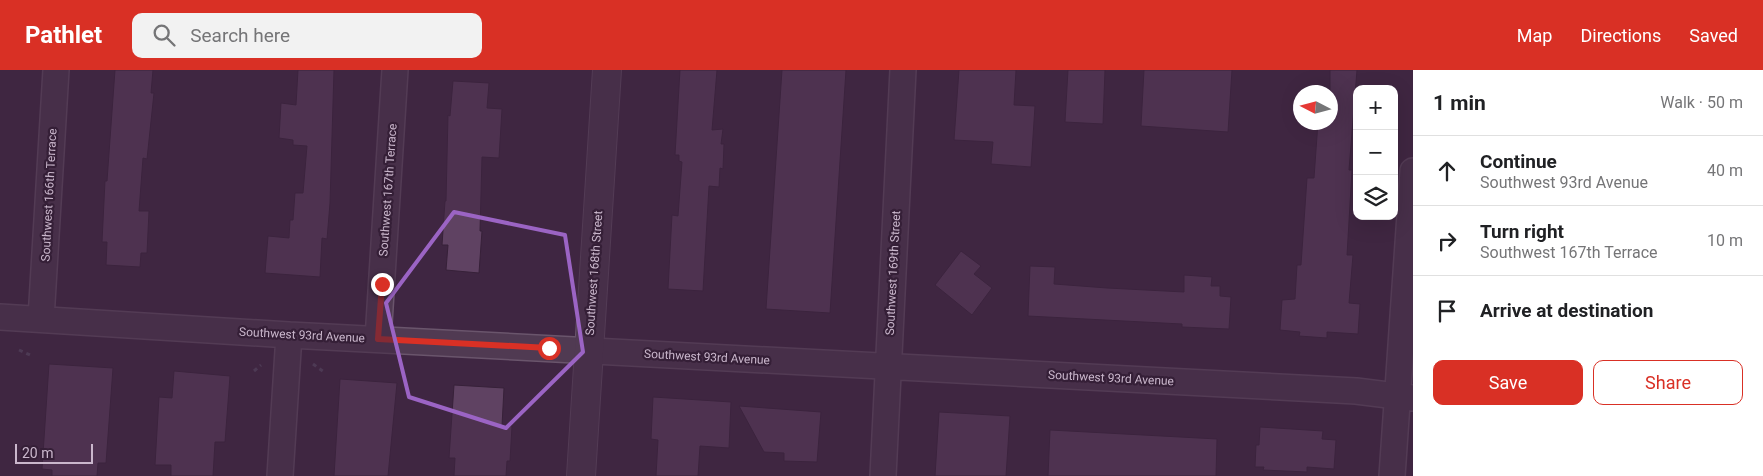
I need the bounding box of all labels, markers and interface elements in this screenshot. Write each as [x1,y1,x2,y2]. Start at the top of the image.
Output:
search box [132,13,482,58]
text: Pathlet [25,21,102,49]
icon: search [150,21,178,49]
text: Search here [190,24,290,47]
text: Map [1517,25,1552,46]
text: Directions [1580,25,1661,46]
text: Saved [1689,25,1738,46]
north arrow [1293,85,1338,130]
map controls [1353,85,1398,220]
button: + [1353,85,1398,130]
text: 1 min [1433,91,1486,115]
text: Walk · 50 m [1660,93,1743,112]
street label: Southwest 167th Terrace [376,123,400,257]
street label: Southwest 166th Terrace [39,128,59,262]
button: − [1353,130,1398,175]
text: Continue [1480,150,1557,173]
icon: ahead [1433,157,1461,185]
text: 40 m [1707,161,1743,180]
text: Southwest 93rd Avenue [1480,173,1648,192]
button: layers [1353,175,1398,220]
street label: Southwest 168th Street [583,210,605,336]
street label: Southwest 169th Street [883,210,903,336]
text: Turn right [1480,220,1564,243]
icon: right [1433,227,1461,255]
text: 10 m [1707,231,1743,250]
text: Southwest 167th Terrace [1480,243,1658,262]
route end [371,273,394,296]
icon: arrive [1433,297,1461,325]
text: Arrive at destination [1480,299,1653,322]
street label: Southwest 93rd Avenue [239,325,365,345]
route start [538,337,561,360]
street label: Southwest 93rd Avenue [644,347,770,367]
button: Save [1433,360,1583,405]
button: Share [1593,360,1743,405]
street label: Southwest 93rd Avenue [1048,368,1174,388]
scale bar [15,441,92,464]
text: 20 m [22,445,54,461]

